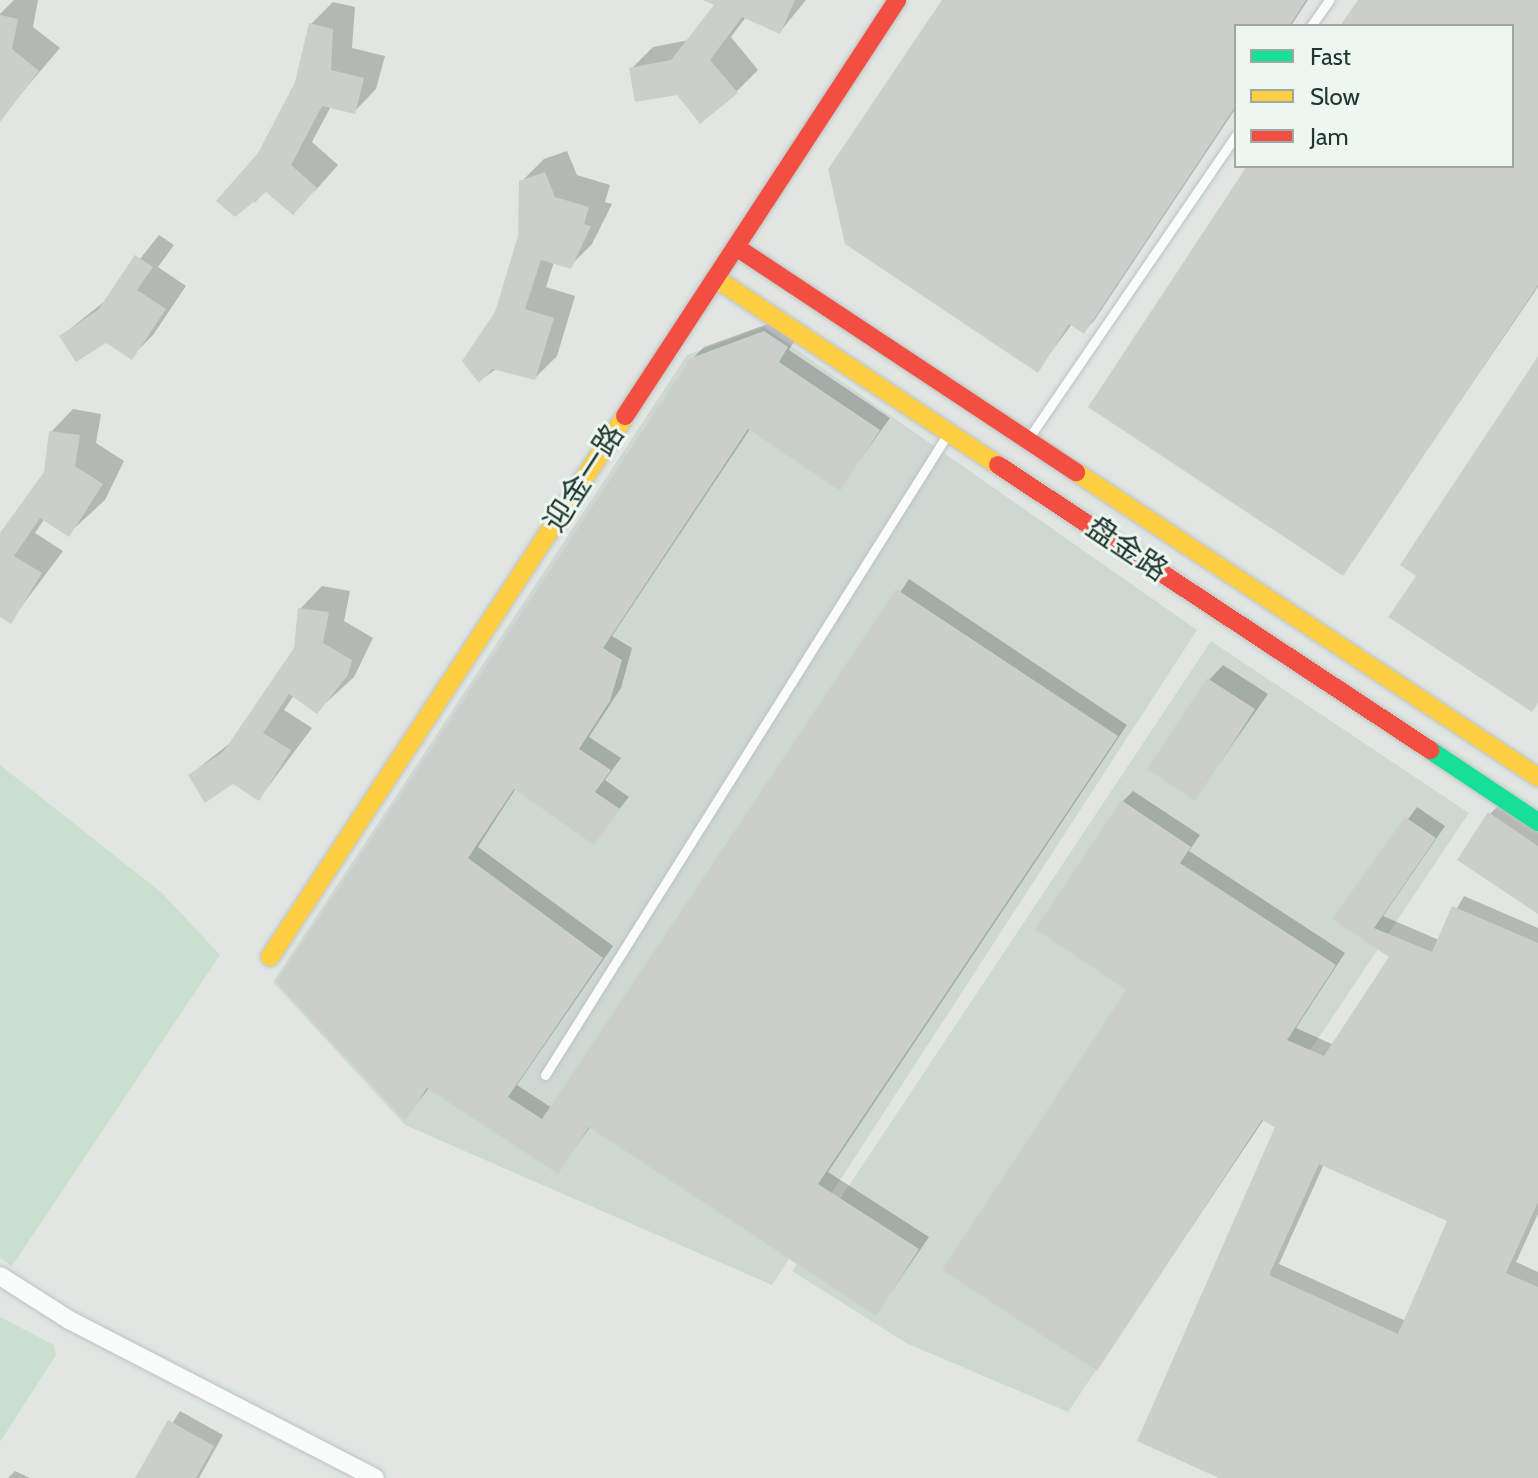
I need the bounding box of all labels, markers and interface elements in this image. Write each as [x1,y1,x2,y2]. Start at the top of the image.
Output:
legend [1234,24,1514,168]
text: Fast [1310,42,1351,71]
text: Slow [1310,82,1360,111]
text: Jam [1310,122,1348,151]
street label: 迎金一路 [536,418,632,538]
street label: 盘金路 [1080,509,1174,589]

